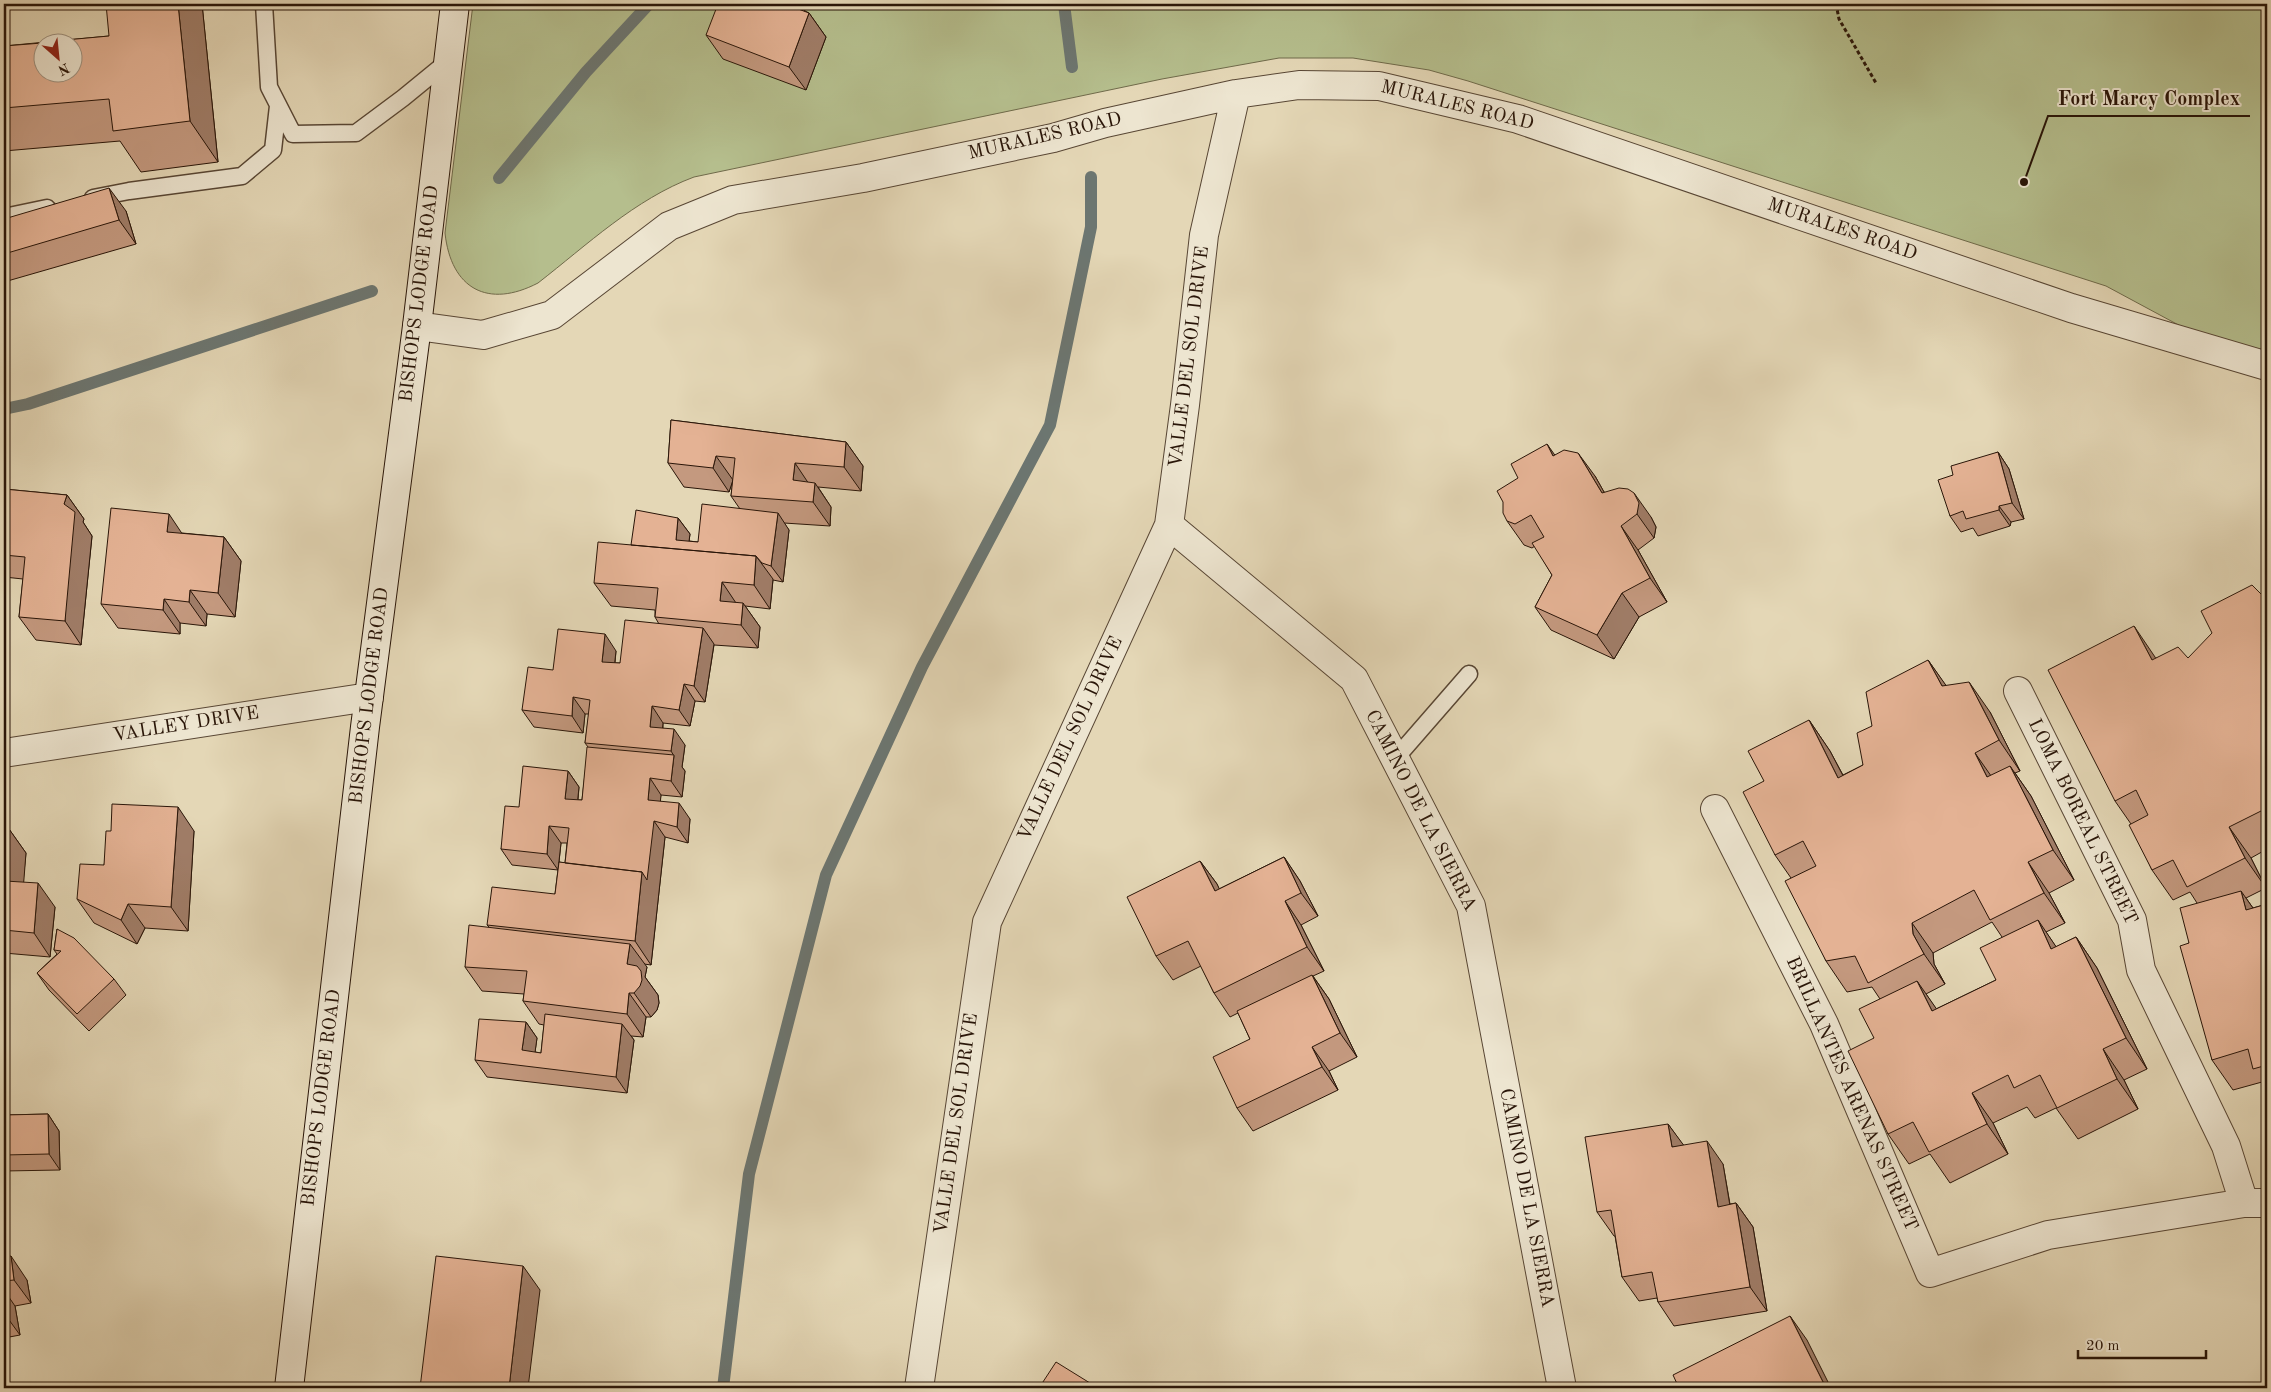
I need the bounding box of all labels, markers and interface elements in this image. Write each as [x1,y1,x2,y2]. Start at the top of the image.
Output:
north arrow [32,32,82,82]
text: N [55,60,71,77]
street label: MURALES ROAD [1379,78,1535,134]
callout: Fort Marcy Complex [2048,81,2250,116]
text: Fort Marcy Complex [2058,90,2240,110]
street label: MURALES ROAD [966,110,1124,164]
street label: BISHOPS LODGE ROAD [397,184,443,404]
street label: MURALES ROAD [1765,195,1919,265]
street label: VALLE DEL SOL DRIVE [1167,245,1213,469]
street label: BISHOPS LODGE ROAD [347,586,393,806]
street label: VALLE DEL SOL DRIVE [1015,634,1127,844]
street label: VALLEY DRIVE [111,704,261,746]
street label: CAMINO DE LA SIERRA [1361,707,1479,915]
street label: LOMA BOREAL STREET [2024,716,2140,928]
street label: BRILLANTES ARENAS STREET [1782,954,1920,1234]
street label: BISHOPS LODGE ROAD [299,988,345,1208]
street label: VALLE DEL SOL DRIVE [932,1012,982,1236]
street label: CAMINO DE LA SIERRA [1495,1087,1557,1310]
scale bar [2078,1327,2206,1359]
text: 20 m [2086,1339,2120,1354]

